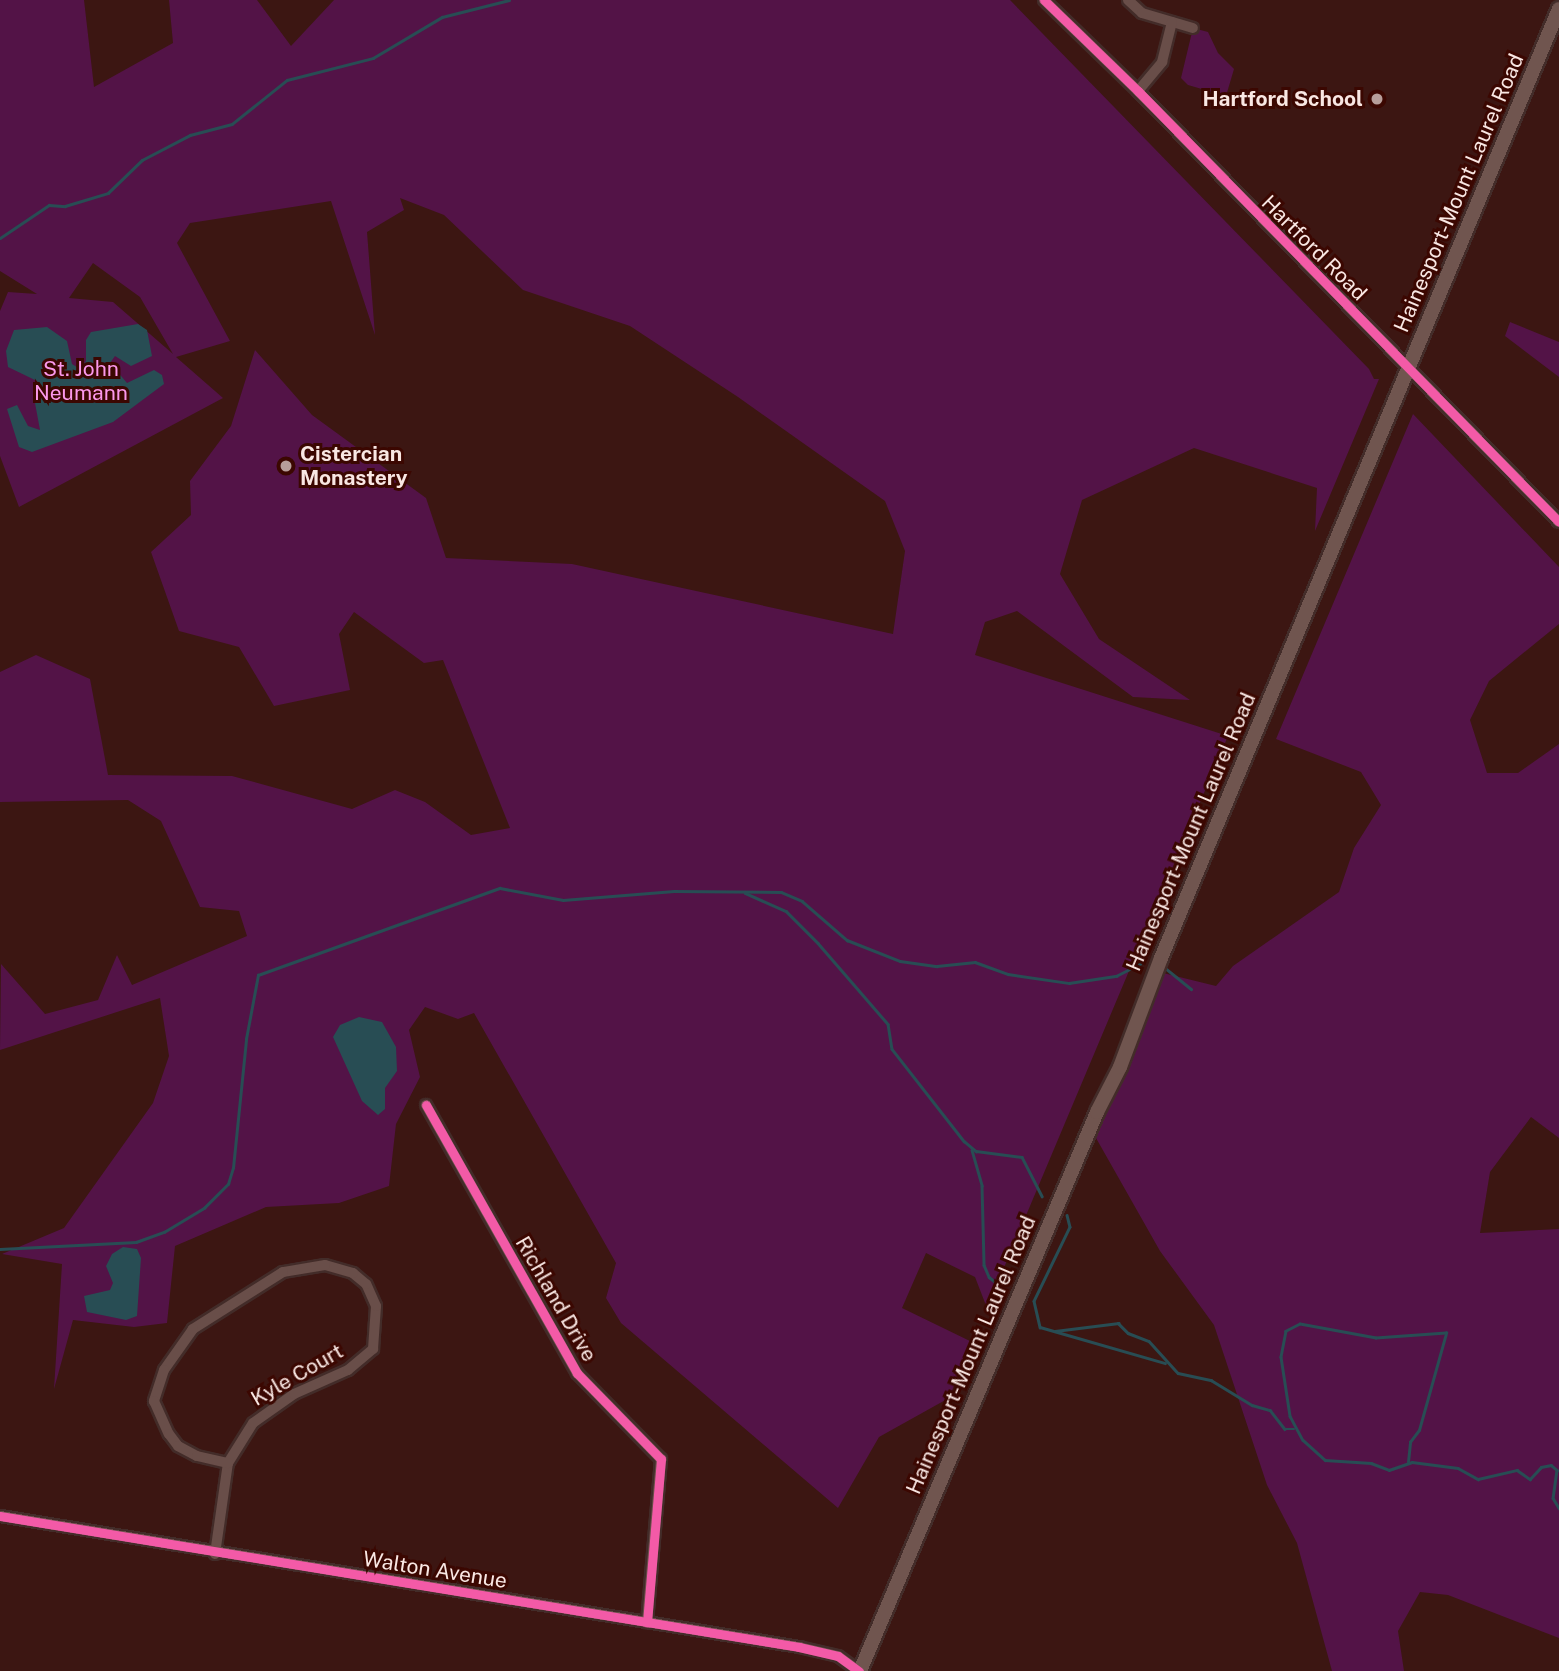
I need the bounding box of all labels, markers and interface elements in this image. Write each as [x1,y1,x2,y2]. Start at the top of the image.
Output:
street label: Hainesport-Mount Laurel Road [1389,50,1529,336]
place label: Hartford School [1202,86,1363,112]
marker: Hartford School [1369,91,1385,107]
street label: Hartford Road [1256,190,1372,306]
park label: St. John Neumann [34,356,128,406]
place label: Cistercian Monastery [300,441,407,491]
marker: Cistercian Monastery [278,458,294,474]
street label: Hainesport-Mount Laurel Road [1121,689,1261,975]
street label: Hainesport-Mount Laurel Road [901,1212,1041,1498]
street label: Richland Drive [510,1232,602,1366]
street label: Kyle Court [246,1339,348,1411]
street label: Walton Avenue [361,1546,509,1594]

